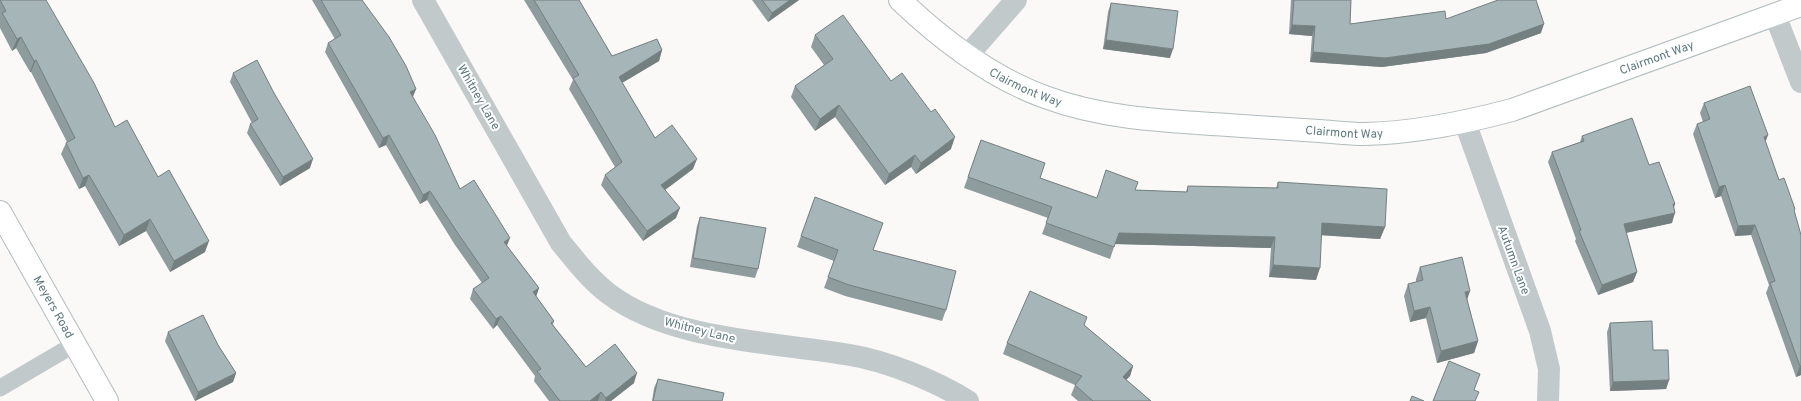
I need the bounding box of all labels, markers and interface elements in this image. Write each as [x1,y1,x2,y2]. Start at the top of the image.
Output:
street label: Clairmont Way [1618,38,1696,79]
street label: Whitney Lane [453,62,503,133]
street label: Clairmont Way [986,65,1064,111]
street label: Clairmont Way [1305,123,1384,143]
street label: Autumn Lane [1493,224,1533,297]
street label: Meyers Road [29,273,77,342]
street label: Whitney Lane [662,314,737,348]

